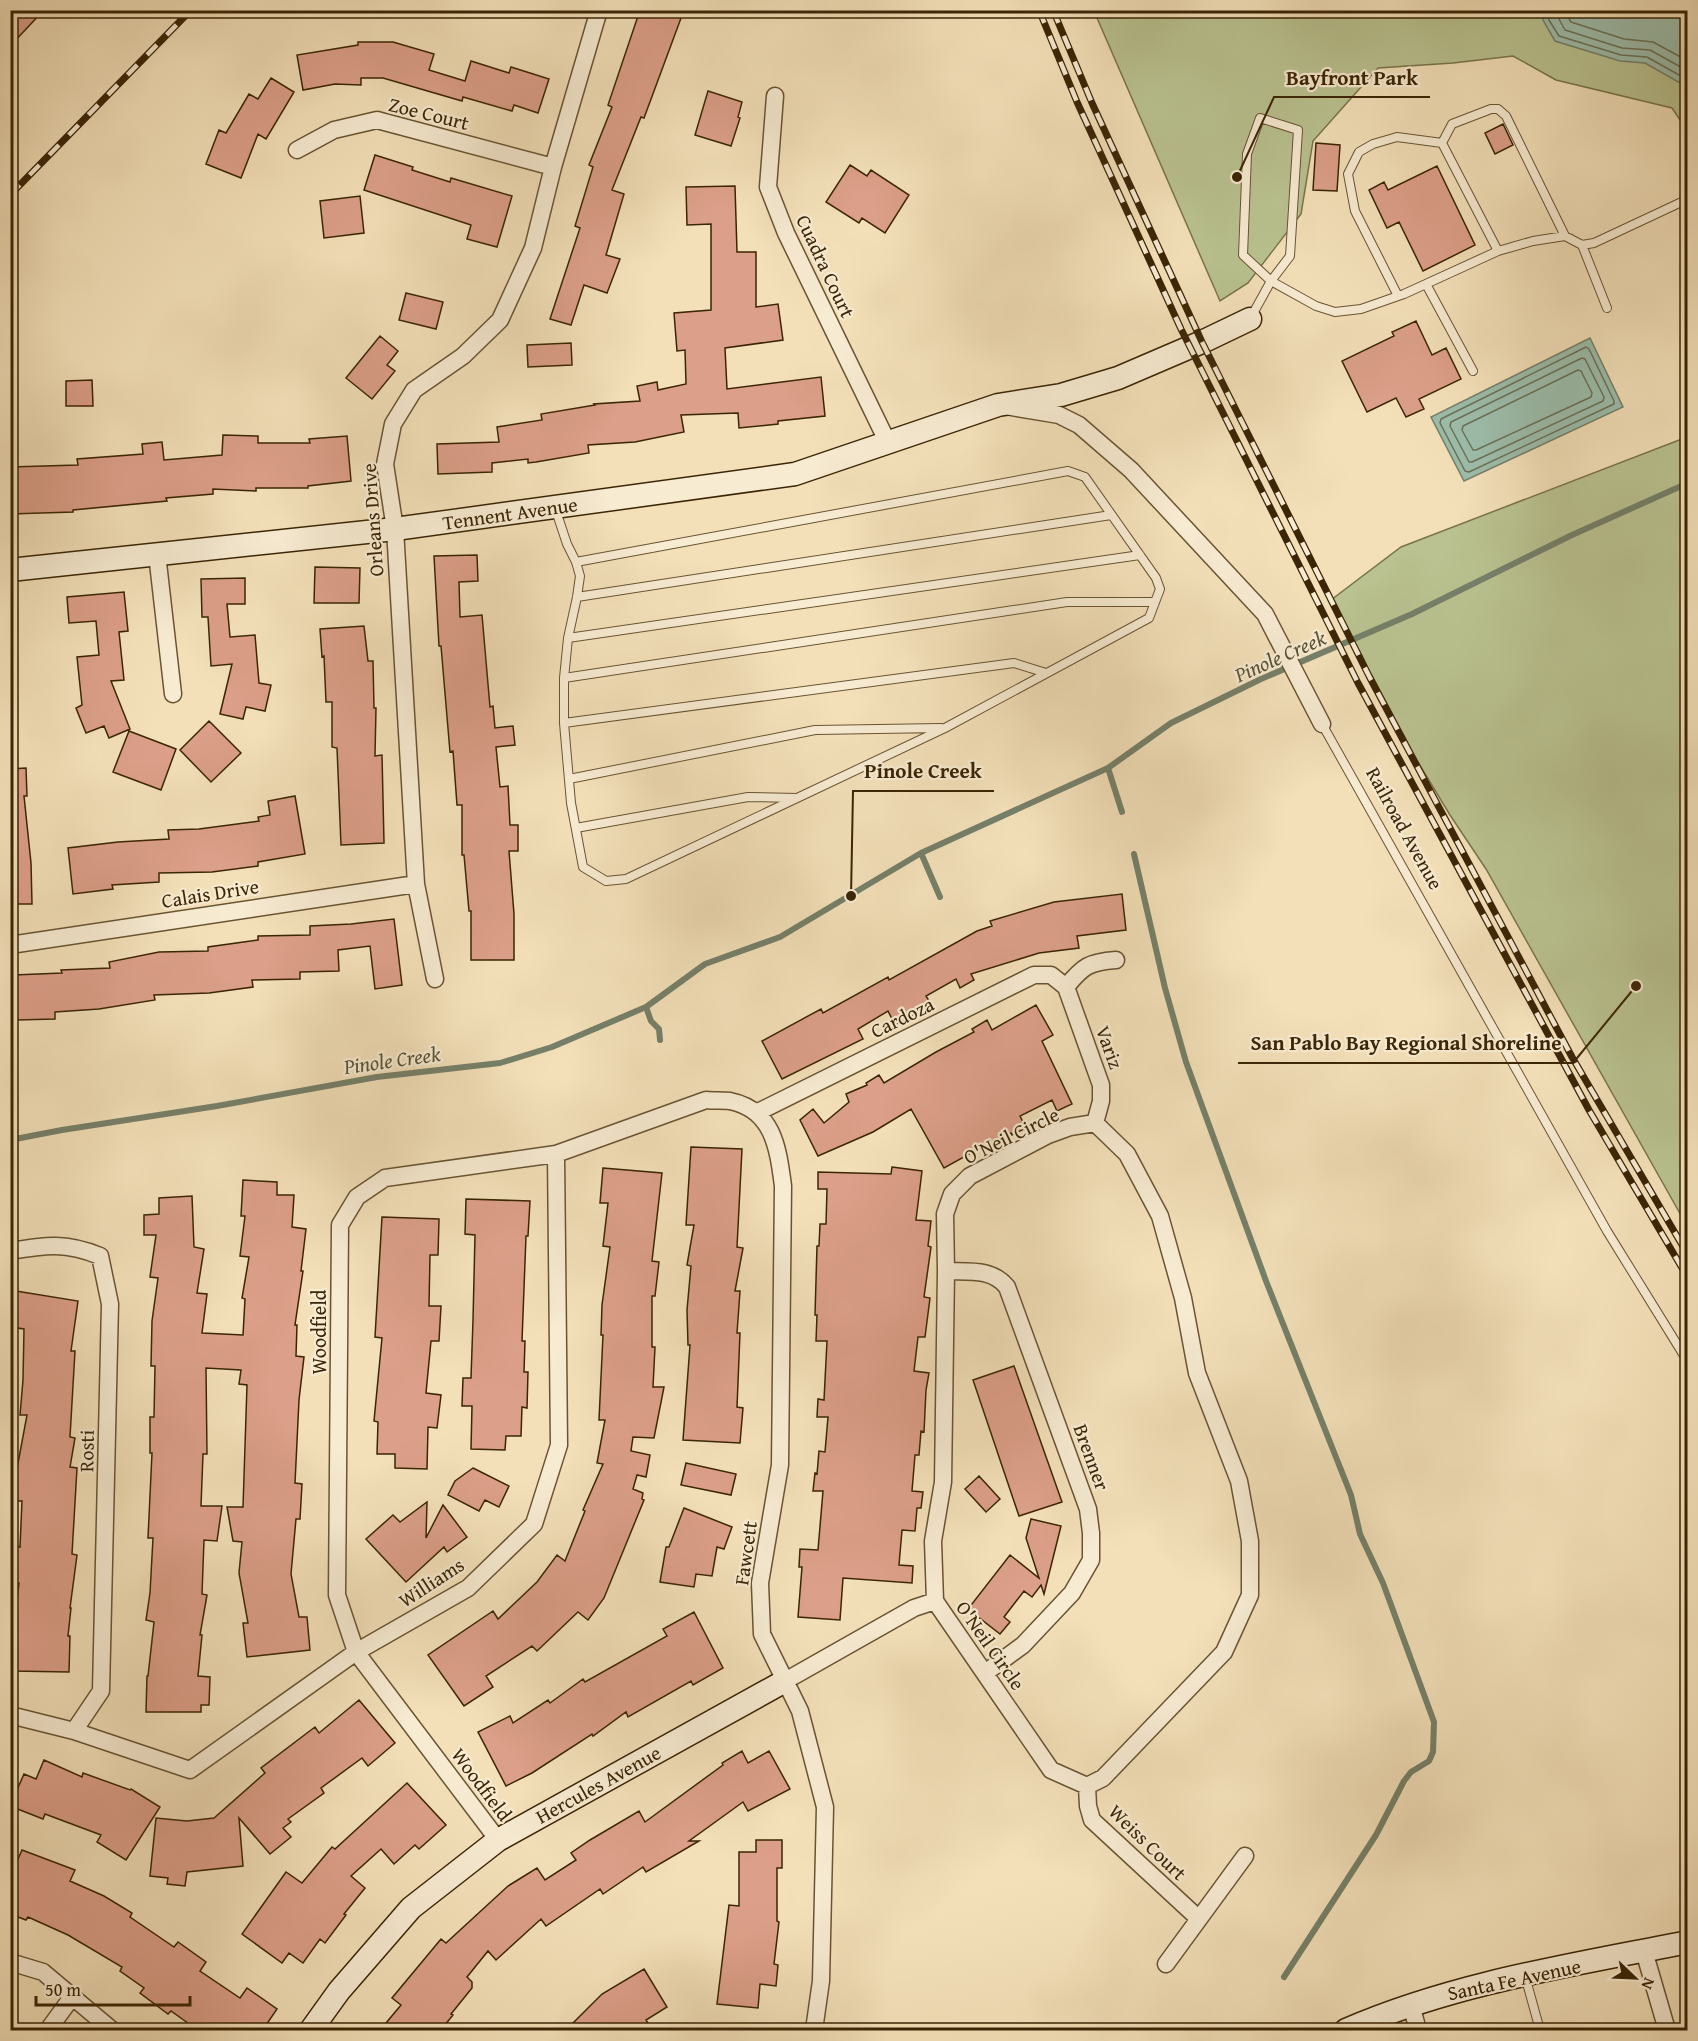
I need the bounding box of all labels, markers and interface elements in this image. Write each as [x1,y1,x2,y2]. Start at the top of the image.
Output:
callout: Bayfront Park [1274,58,1430,97]
text: Bayfront Park [1286,62,1419,93]
street label: Zoe Court [386,89,472,137]
street label: Cuadra Court [789,210,863,322]
street label: Orleans Drive [354,462,390,578]
street label: Tennent Avenue [441,489,579,537]
water label: Pinole Creek [1228,622,1331,690]
callout: Pinole Creek [853,752,994,791]
text: Pinole Creek [864,755,983,786]
street label: Railroad Avenue [1359,761,1451,895]
street label: Calais Drive [159,871,261,915]
street label: Cardoza [865,989,939,1045]
street label: Variz [1089,1021,1131,1073]
callout: San Pablo Bay Regional Shoreline [1238,1024,1573,1063]
text: San Pablo Bay Regional Shoreline [1250,1027,1562,1058]
water label: Pinole Creek [341,1038,443,1082]
street label: O'Neil Circle [958,1099,1064,1171]
street label: Woodfield [304,1289,333,1375]
street label: Brenner [1067,1420,1117,1494]
street label: Rosti [71,1429,101,1472]
street label: Fawcett [726,1519,764,1587]
street label: Williams [392,1550,470,1614]
street label: O'Neil Circle [949,1594,1033,1696]
street label: Hercules Avenue [530,1738,666,1830]
street label: Woodfield [445,1741,519,1827]
street label: Weiss Court [1102,1797,1194,1887]
north arrow [1605,1948,1665,2008]
street label: Santa Fe Avenue [1445,1951,1583,2007]
scale bar [36,1969,190,2007]
text: N [1636,1974,1662,1994]
text: 50 m [45,1976,81,2003]

